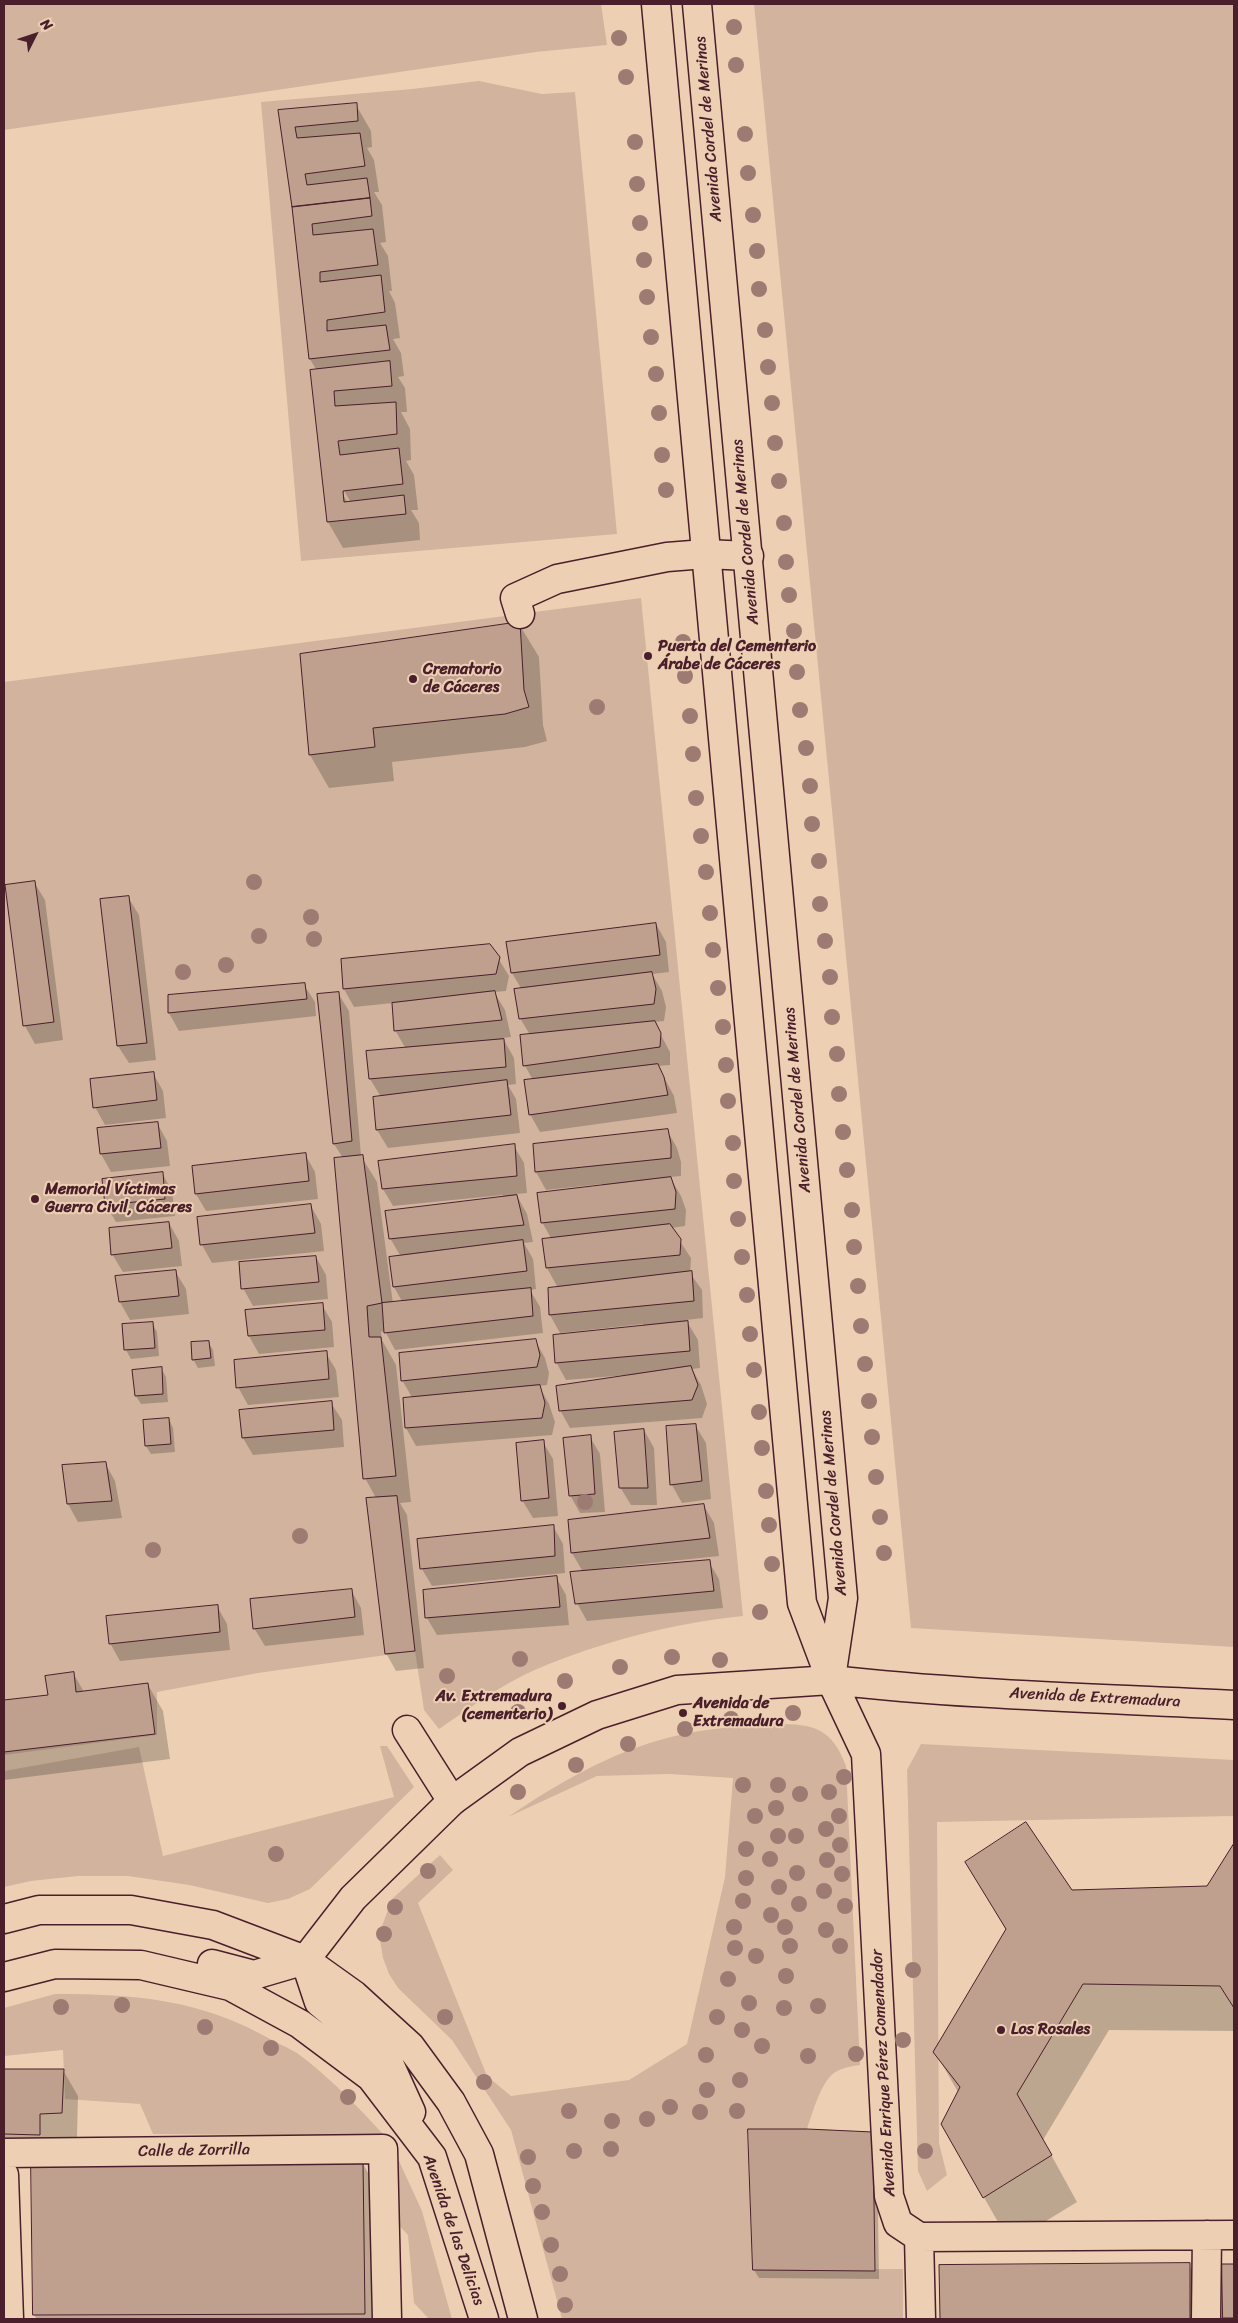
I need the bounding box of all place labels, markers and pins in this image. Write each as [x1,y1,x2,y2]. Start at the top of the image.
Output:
place label: Puerta del Cementerio Árabe de Cáceres [658,637,816,675]
marker: Puerta del Cementerio Árabe de Cáceres [642,650,654,662]
place label: Crematorio de Cáceres [423,660,502,698]
marker: Crematorio de Cáceres [407,673,419,685]
place label: Memorial Víctimas Guerra Civil, Cáceres [45,1180,192,1218]
marker: Memorial Víctimas Guerra Civil, Cáceres [29,1193,41,1205]
place label: Av. Extremadura (cementerio) [436,1687,552,1725]
place label: Avenida de Extremadura [693,1694,784,1732]
marker: Av. Extremadura (cementerio) [556,1700,568,1712]
marker: Avenida de Extremadura [677,1707,689,1719]
place label: Los Rosales [1011,2020,1090,2040]
marker: Los Rosales [995,2024,1007,2036]

